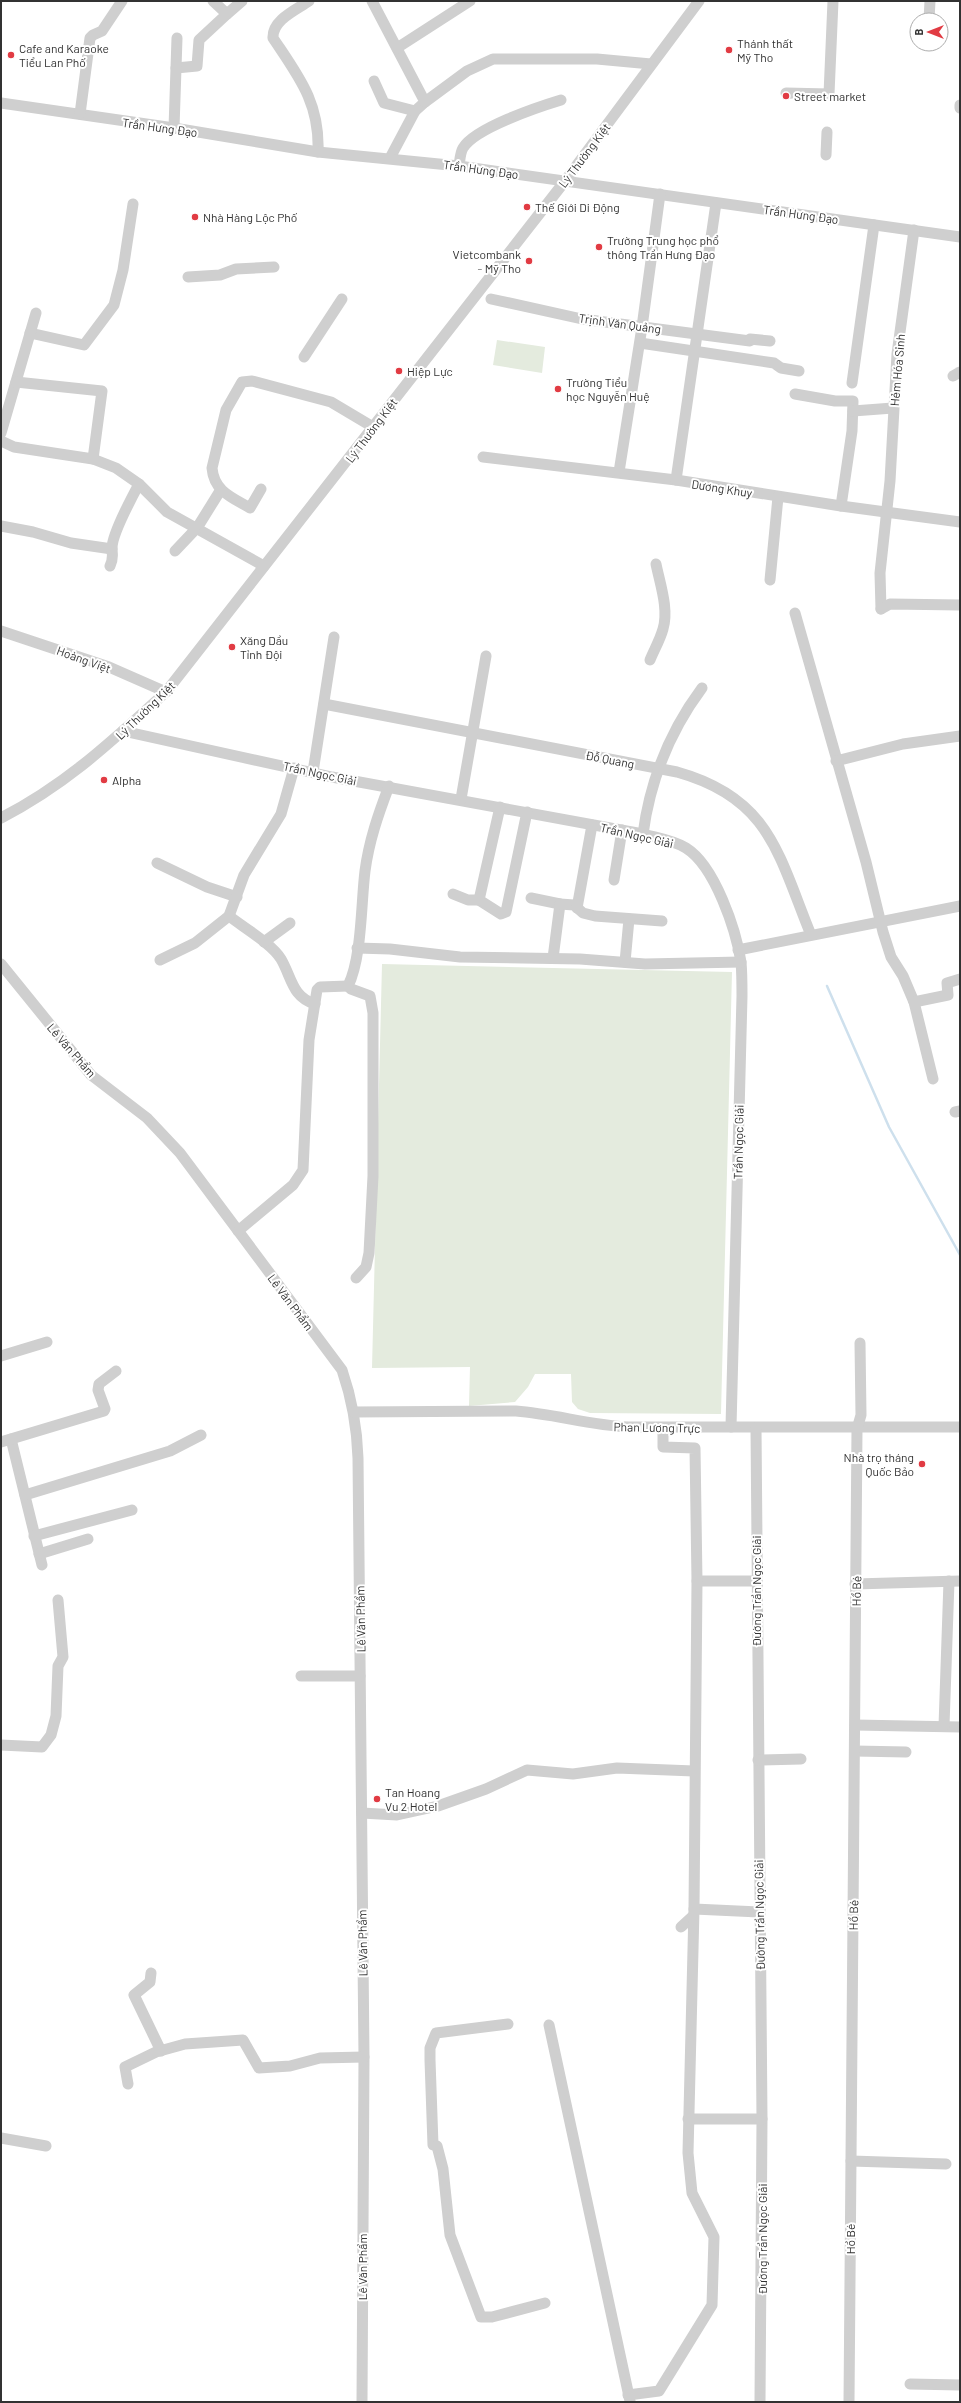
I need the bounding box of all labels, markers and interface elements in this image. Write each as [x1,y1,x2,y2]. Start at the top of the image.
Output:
north arrow [909,12,949,52]
text: B [912,28,925,35]
place label: Thánh thất Mỹ Tho [737,36,793,64]
place label: Cafe and Karaoke Tiểu Lan Phố [19,41,109,69]
marker: Thánh thất Mỹ Tho [724,45,734,55]
marker: Cafe and Karaoke Tiểu Lan Phố [6,50,16,60]
place label: Street market [794,89,866,103]
marker: Street market [781,91,791,101]
street label: Trần Hưng Đạo [121,115,199,139]
street label: Lý Thường Kiệt [555,120,613,190]
street label: Trần Hưng Đạo [442,157,520,181]
place label: Thế Giới Di Động [535,200,620,214]
marker: Thế Giới Di Động [522,202,532,212]
street label: Trần Hưng Đạo [762,202,840,226]
place label: Nhà Hàng Lộc Phố [203,210,298,224]
marker: Nhà Hàng Lộc Phố [190,212,200,222]
place label: Trường Trung học phổ thông Trần Hưng Đạo [607,233,719,261]
marker: Trường Trung học phổ thông Trần Hưng Đạo [594,242,604,252]
place label: Vietcombank - Mỹ Tho [453,247,521,275]
marker: Vietcombank - Mỹ Tho [524,256,534,266]
street label: Trịnh Văn Quảng [578,310,662,336]
street label: Hẻm Hóa Sinh [887,333,907,407]
place label: Hiệp Lực [407,364,453,378]
marker: Hiệp Lực [394,366,404,376]
place label: Trường Tiểu học Nguyễn Huệ [566,375,650,403]
marker: Trường Tiểu học Nguyễn Huệ [553,384,563,394]
street label: Lý Thường Kiệt [342,395,400,465]
street label: Dương Khuy [691,476,754,500]
place label: Xăng Dầu Tỉnh Đội [240,633,288,661]
marker: Xăng Dầu Tỉnh Đội [227,642,237,652]
street label: Hoàng Việt [55,643,113,675]
street label: Lý Thường Kiệt [112,678,178,742]
street label: Đỗ Quang [584,747,636,771]
street label: Trần Ngọc Giải [282,758,358,788]
place label: Alpha [112,773,141,787]
marker: Alpha [99,775,109,785]
street label: Trần Ngọc Giải [599,820,675,850]
street label: Lê Văn Phẩm [45,1020,99,1080]
street label: Trần Ngọc Giải [730,1105,746,1179]
street label: Lê Văn Phẩm [265,1271,317,1333]
street label: Phan Lương Trực [613,1419,701,1435]
place label: Nhà trọ tháng Quốc Bảo [844,1450,914,1478]
marker: Nhà trọ tháng Quốc Bảo [917,1459,927,1469]
street label: Đường Trần Ngọc Giải [749,1536,763,1646]
street label: Hồ Bé [849,1576,863,1606]
street label: Lê Văn Phẩm [352,1585,368,1652]
place label: Tan Hoang Vu 2 Hotel [385,1785,440,1813]
marker: Tan Hoang Vu 2 Hotel [372,1794,382,1804]
street label: Đường Trần Ngọc Giải [751,1859,767,1971]
street label: Hồ Bé [846,1900,860,1930]
street label: Lê Văn Phẩm [354,1909,370,1976]
street label: Đường Trần Ngọc Giải [755,2184,769,2294]
street label: Hồ Bé [843,2224,857,2254]
street label: Lê Văn Phẩm [355,2234,369,2300]

